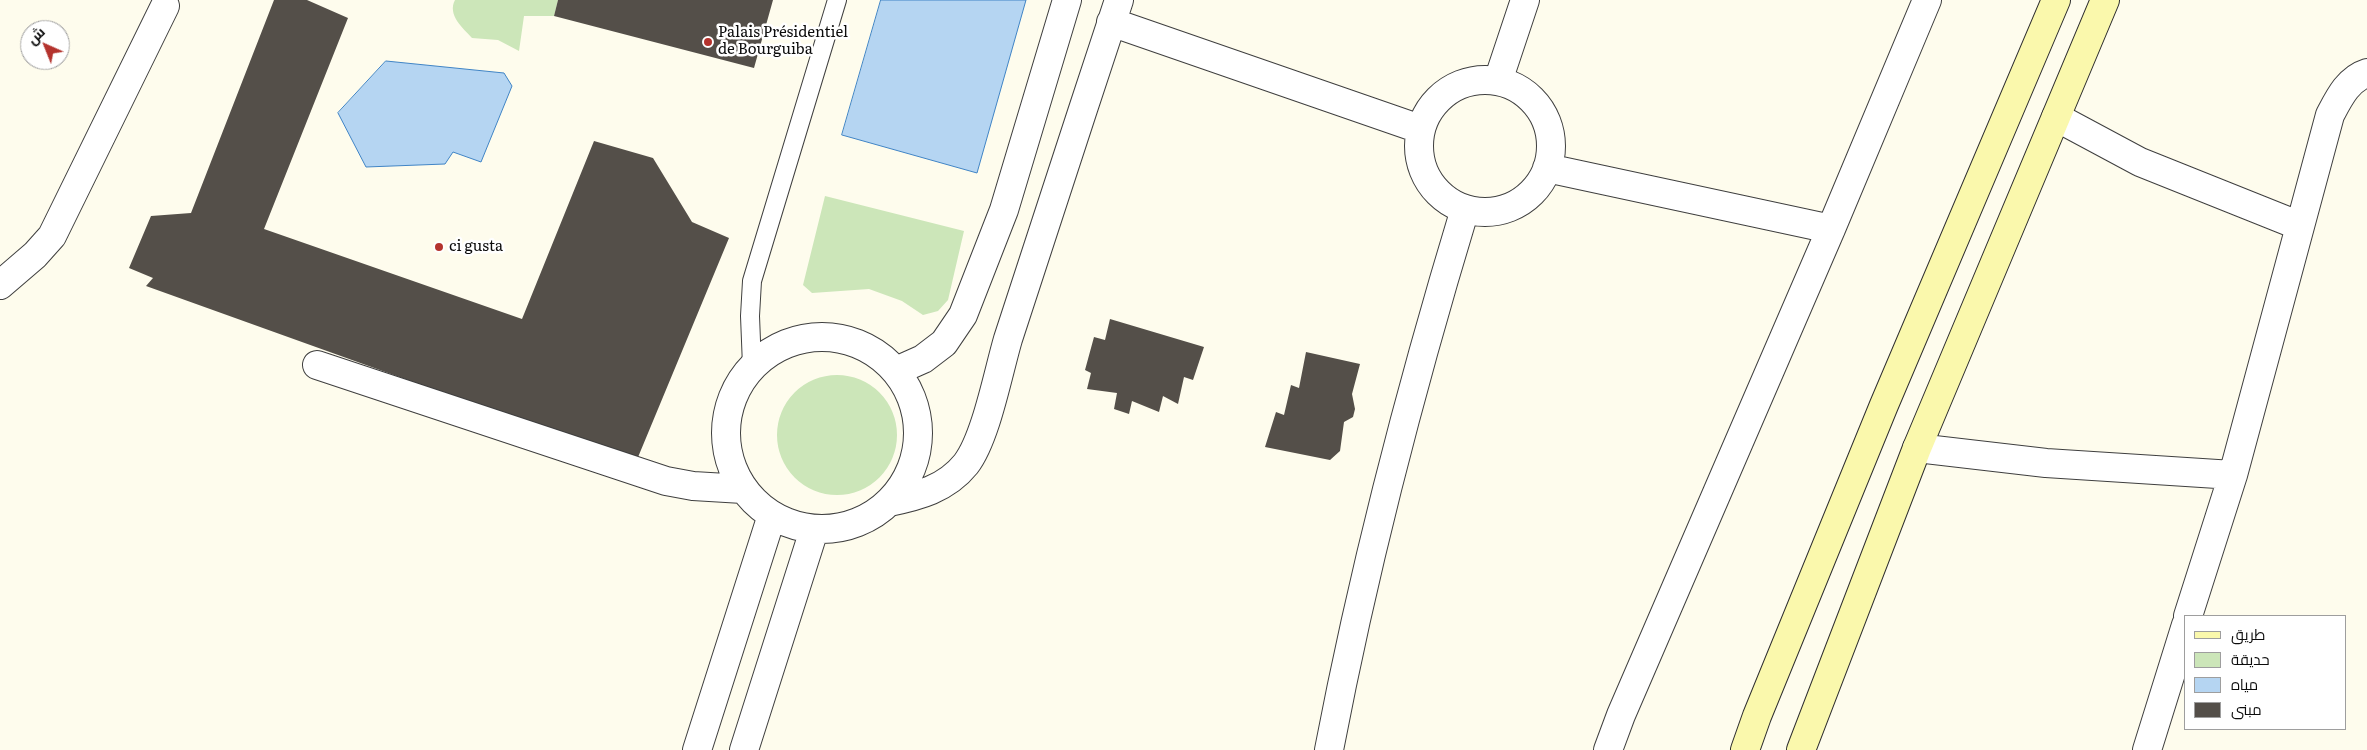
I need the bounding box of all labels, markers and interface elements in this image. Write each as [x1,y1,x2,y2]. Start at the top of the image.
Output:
north arrow [20,20,70,70]
text: ش [22,21,49,48]
place label: Palais Présidentiel de Bourguiba [718,24,848,59]
marker: Palais Présidentiel de Bourguiba [702,36,714,48]
place label: ci gusta [449,238,503,256]
marker: ci gusta [433,241,445,253]
legend [2184,615,2347,730]
text: طريق [2231,622,2265,645]
text: حديقة [2231,647,2270,670]
text: مياه [2231,672,2258,695]
text: مبنى [2231,697,2262,720]

